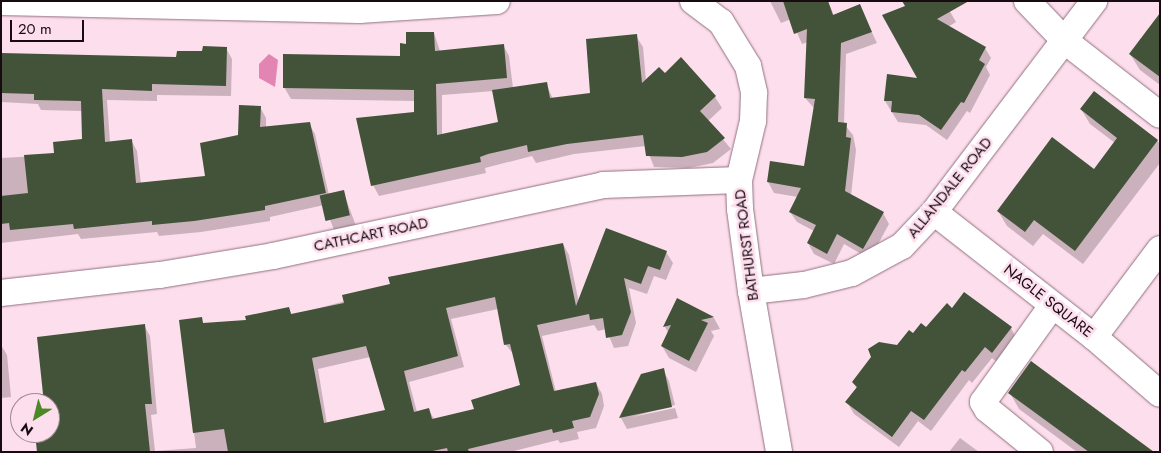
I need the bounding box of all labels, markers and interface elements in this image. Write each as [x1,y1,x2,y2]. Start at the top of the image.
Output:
scale bar [12,10,86,42]
text: 20 m [18,18,52,40]
street label: ALLANDALE ROAD [904,134,996,242]
street label: BATHURST ROAD [731,188,763,302]
street label: CATHCART ROAD [312,214,430,256]
street label: NAGLE SQUARE [1000,261,1096,341]
north arrow [10,393,60,443]
text: N [16,418,37,441]

